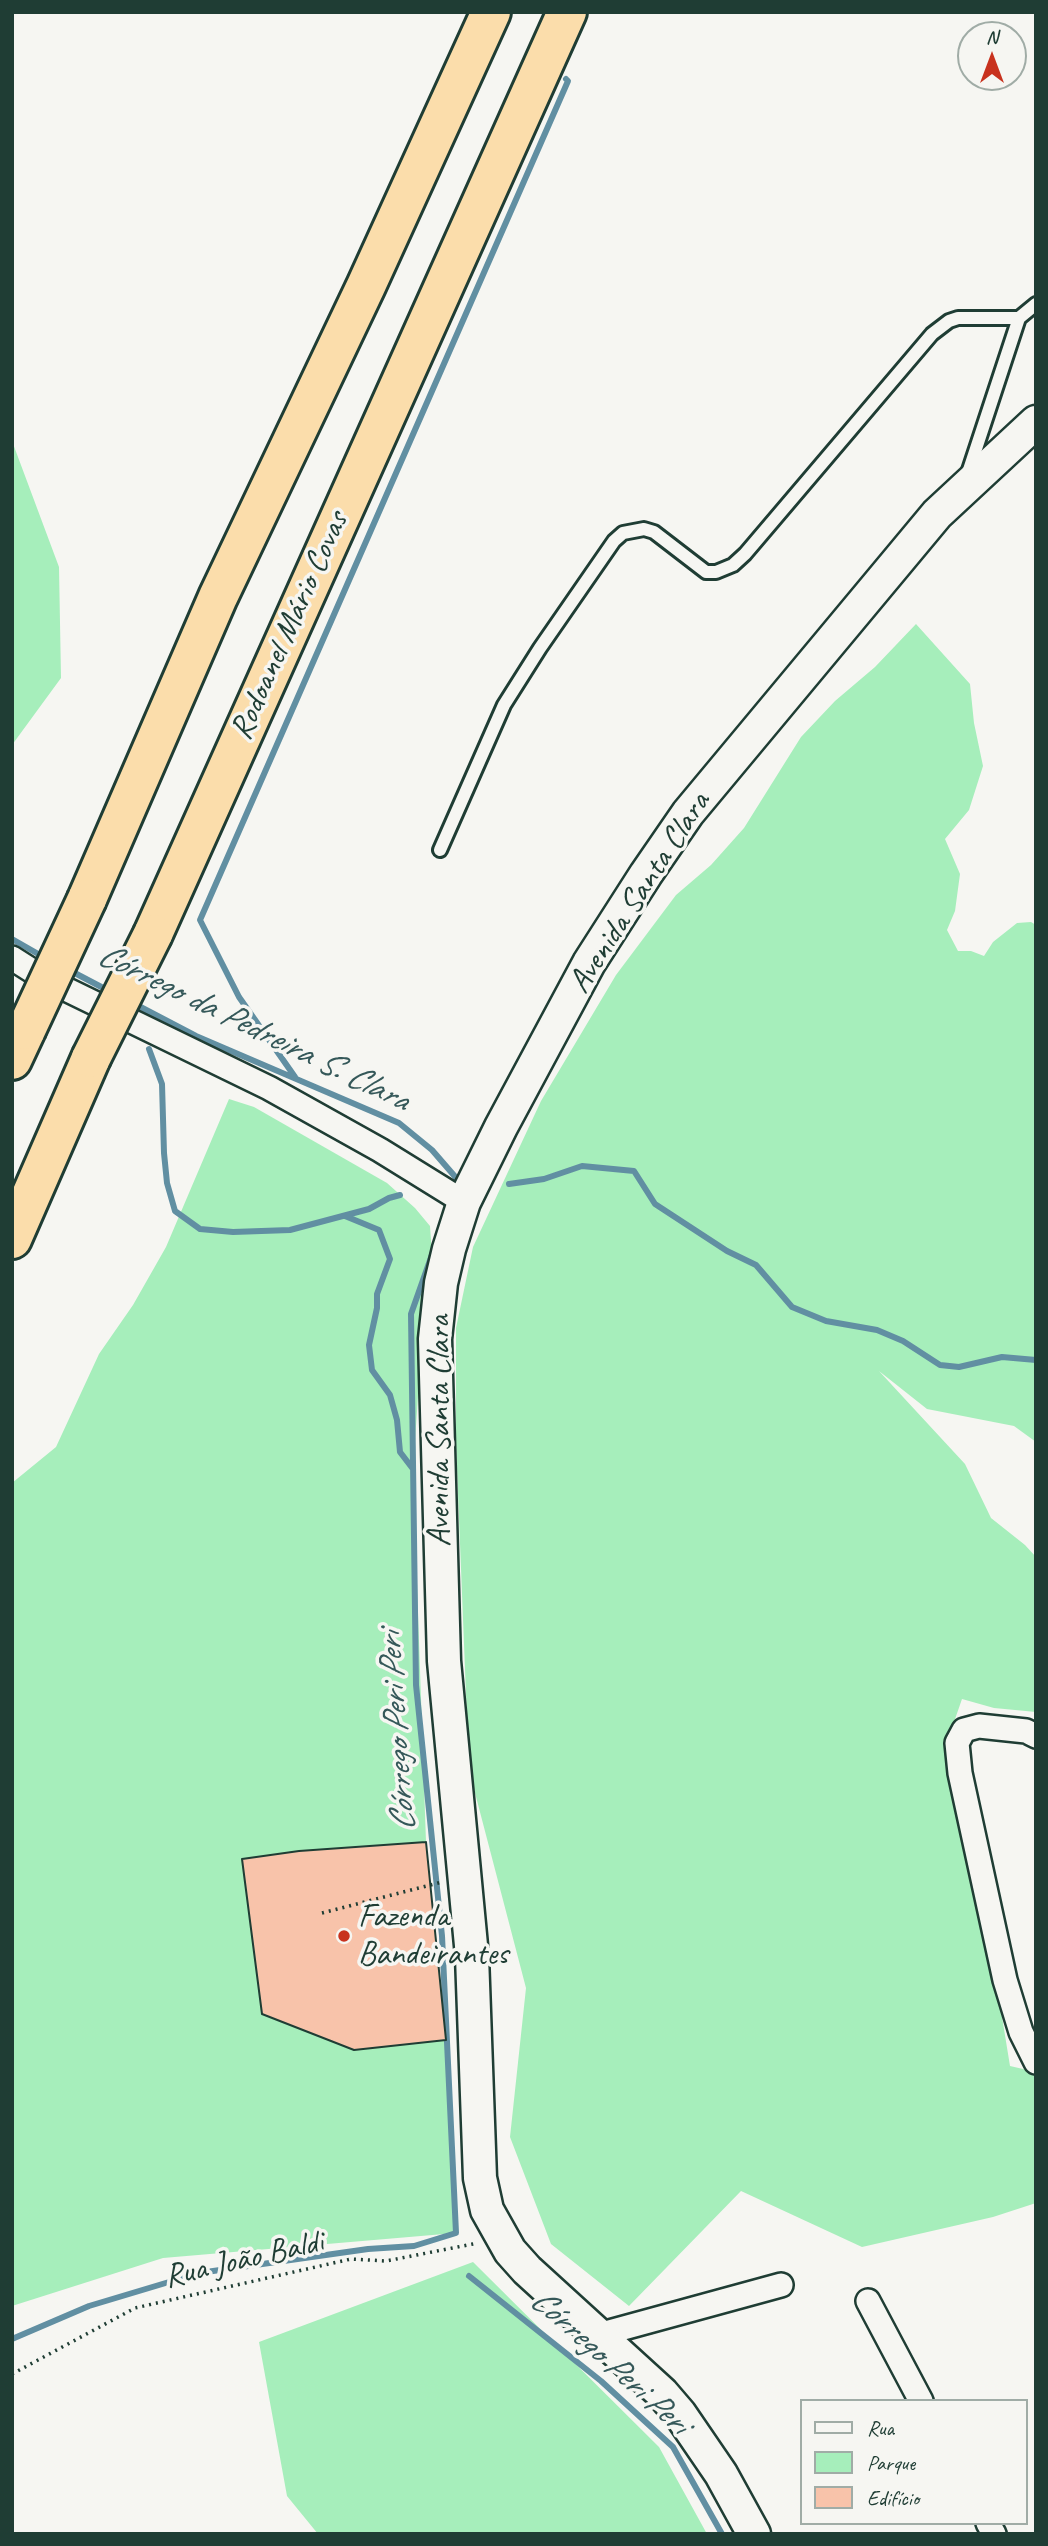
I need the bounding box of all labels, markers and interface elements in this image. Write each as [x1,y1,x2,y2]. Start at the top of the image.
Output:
north arrow [957,21,1027,91]
text: N [986,25,998,49]
street label: Rodoanel Mário Covas [222,506,358,746]
street label: Avenida Santa Clara [560,785,720,1001]
water label: Córrego da Pedreira S. Clara [91,934,415,1122]
street label: Avenida Santa Clara [420,1315,460,1547]
water label: Córrego Peri Peri [370,1631,426,1833]
place label: Fazenda Bandeirantes [358,1897,508,1975]
marker: Fazenda Bandeirantes [336,1928,352,1944]
street label: Rua João Baldi [161,2222,327,2298]
water label: Córrego Peri Peri [521,2280,697,2444]
legend [800,2399,1027,2525]
text: Rua [867,2415,894,2441]
text: Parque [867,2450,915,2476]
text: Edifício [867,2485,919,2511]

